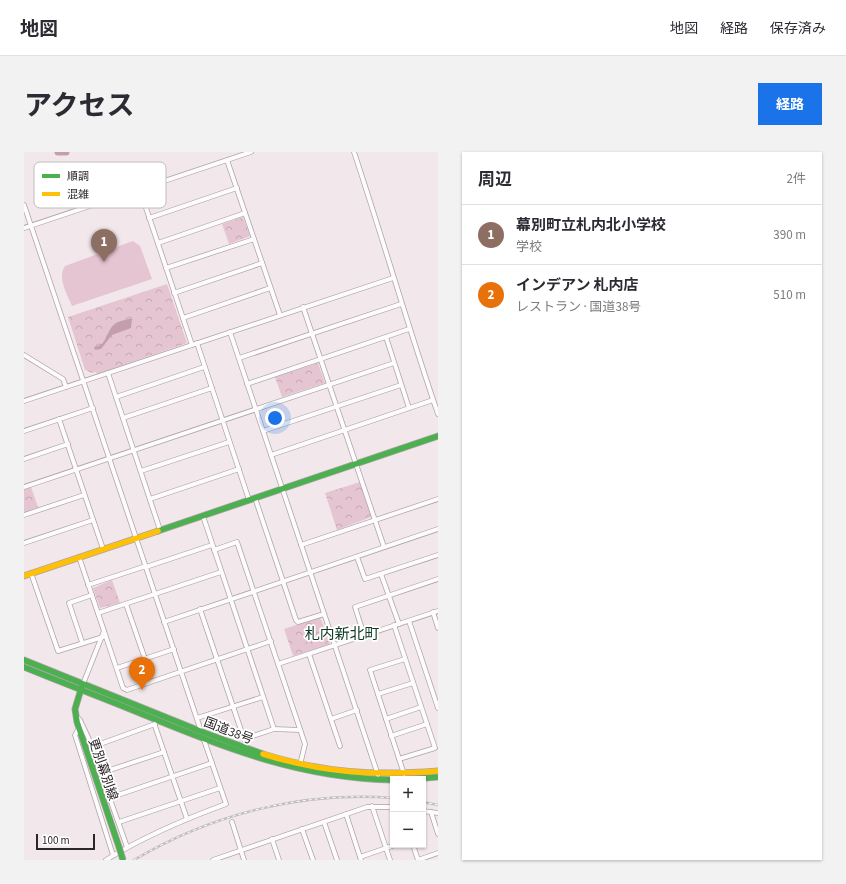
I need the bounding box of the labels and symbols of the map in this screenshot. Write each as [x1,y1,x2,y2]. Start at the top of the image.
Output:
legend [34,162,166,208]
text: 順調 [67,169,89,184]
text: 混雑 [67,187,89,202]
pin: 1 [91,229,117,262]
your location [265,408,285,428]
district label: 札内新北町 [304,624,380,645]
pin: 2 [129,657,155,690]
street label: 国道38号 [201,713,256,749]
street label: 更別幕別線 [84,736,122,803]
scale bar [36,832,95,851]

